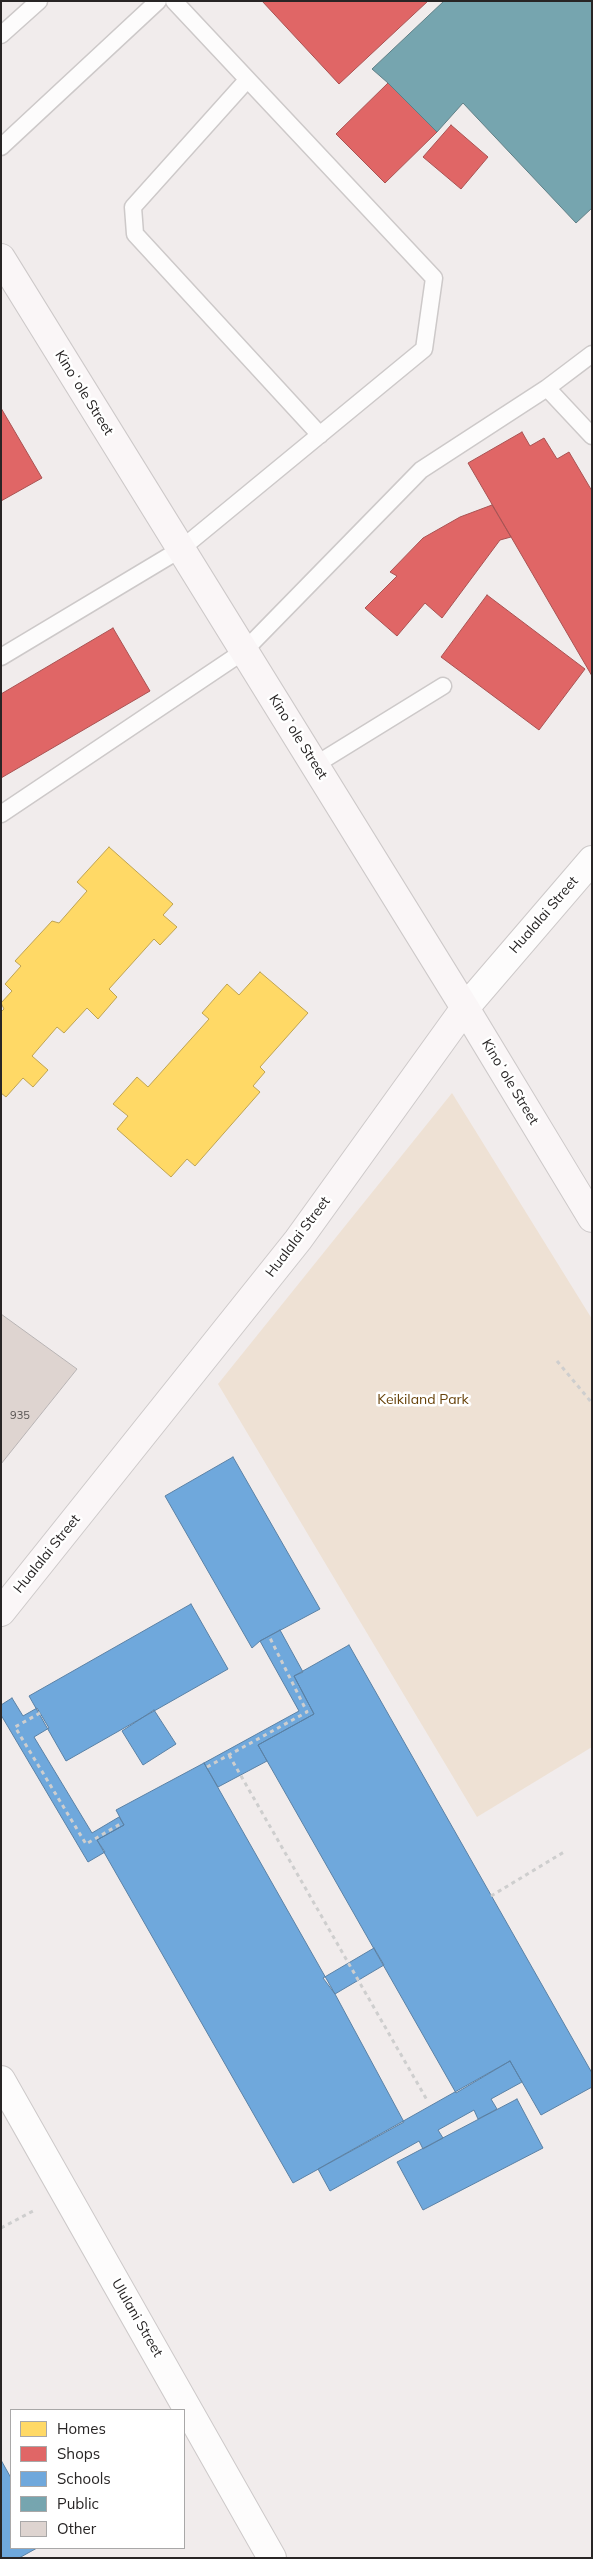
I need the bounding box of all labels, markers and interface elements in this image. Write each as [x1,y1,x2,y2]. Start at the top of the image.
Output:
street label: Kinoʻole Street [51,348,117,438]
street label: Kinoʻole Street [265,692,331,782]
street label: Hualalai Street [506,873,582,957]
street label: Kinoʻole Street [478,1036,542,1128]
street label: Hualalai Street [262,1193,334,1281]
park label: Keikiland Park [377,1392,469,1408]
house number: 935 [10,1409,30,1423]
street label: Hualalai Street [10,1511,84,1597]
street label: Ululani Street [108,2276,166,2360]
legend [10,2409,185,2549]
text: Homes [57,2419,106,2438]
text: Shops [57,2444,100,2463]
text: Schools [57,2469,111,2488]
text: Public [57,2494,99,2513]
text: Other [57,2519,96,2538]

